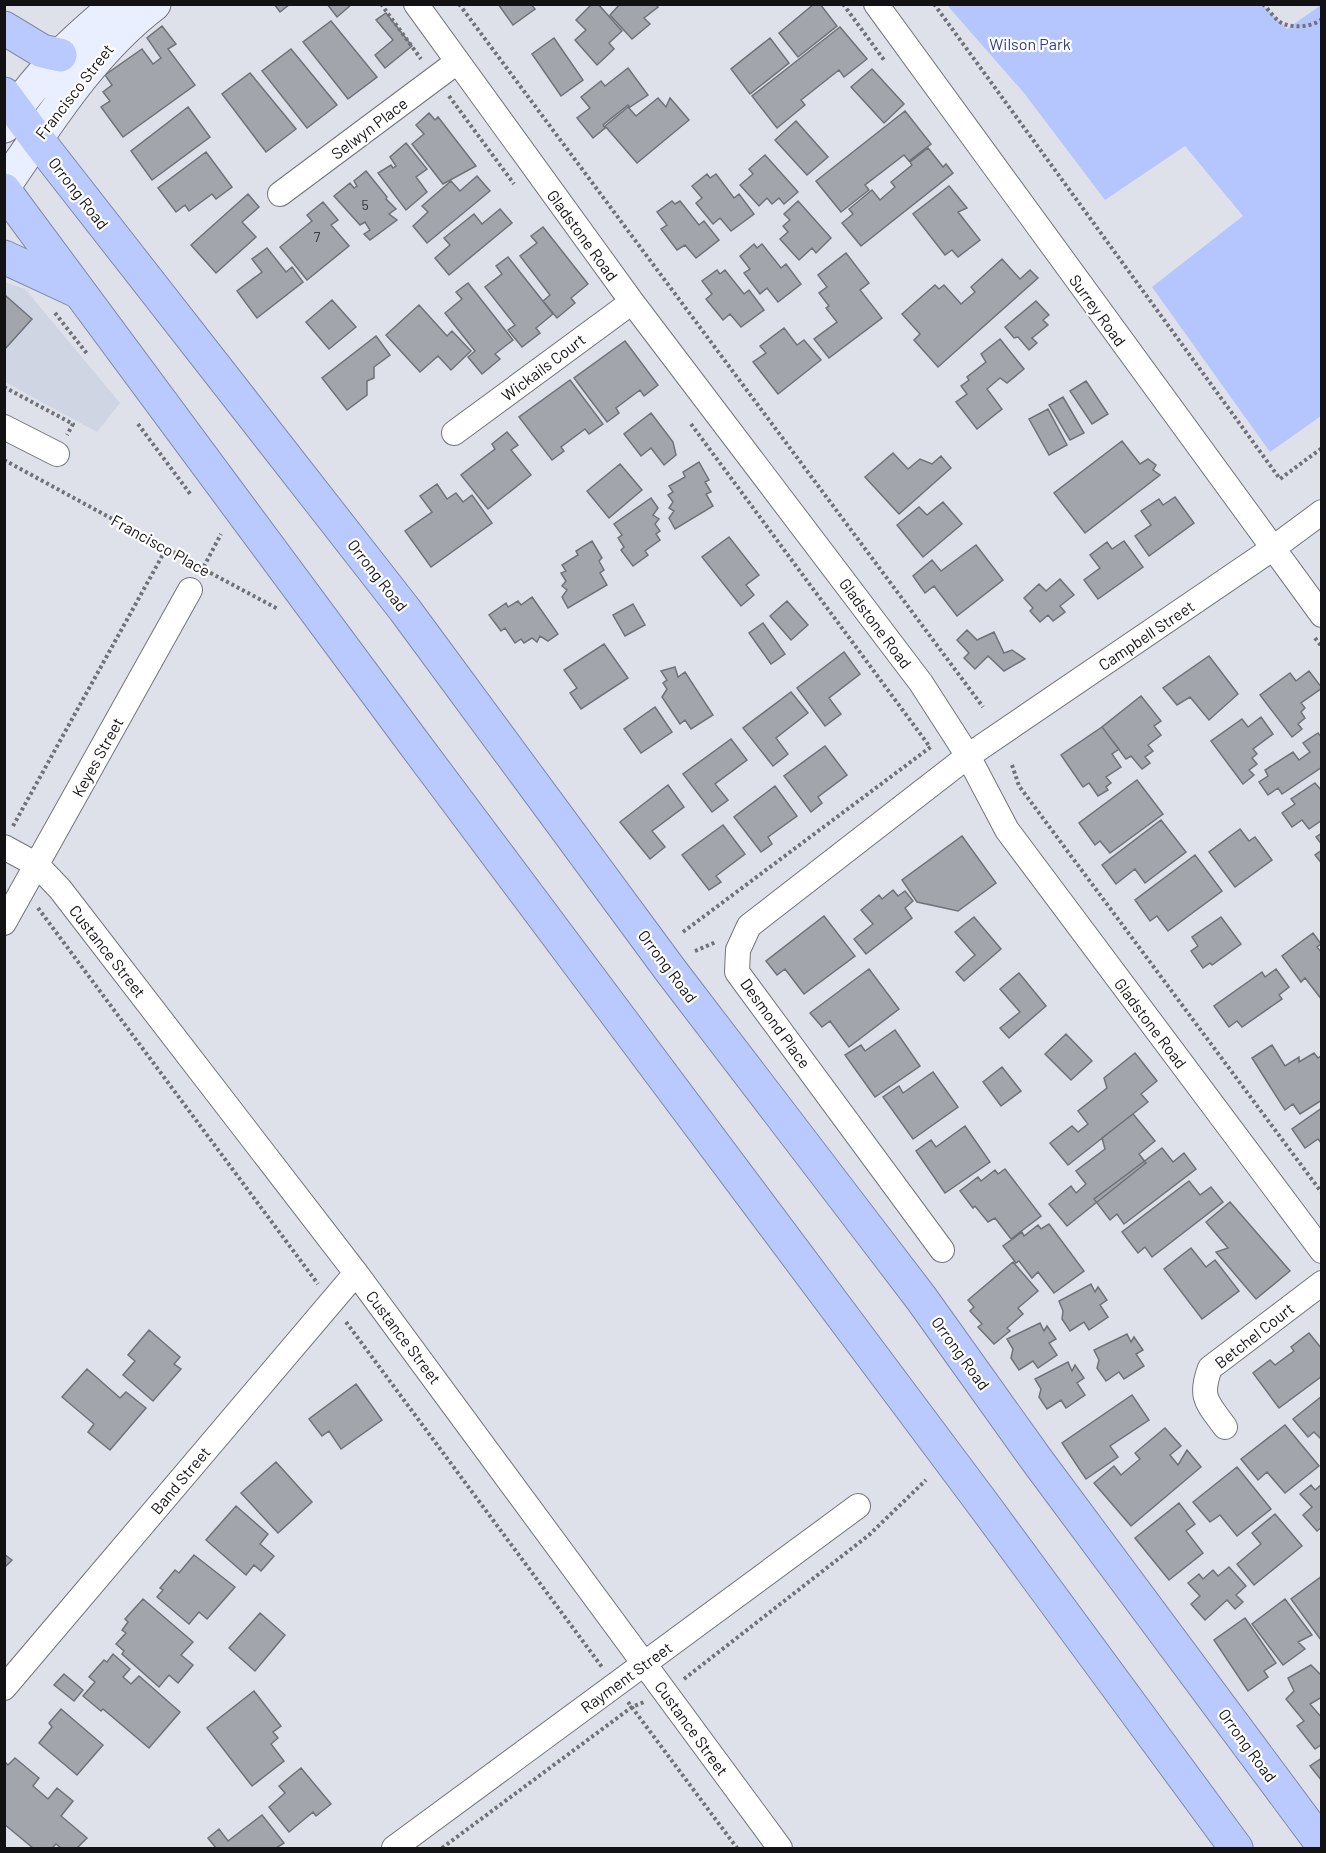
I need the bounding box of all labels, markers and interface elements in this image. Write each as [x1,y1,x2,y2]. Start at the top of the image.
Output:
park label: Wilson Park [989,34,1071,53]
street label: Francisco Street [31,40,117,142]
street label: Selwyn Place [327,93,411,163]
street label: Orrong Road [45,153,113,233]
street label: Gladstone Road [544,186,622,284]
house number: 5 [361,196,369,213]
house number: 7 [314,228,321,245]
street label: Surrey Road [1066,271,1130,349]
street label: Wickails Court [497,329,589,405]
street label: Francisco Place [108,510,214,580]
street label: Orrong Road [344,535,412,615]
street label: Gladstone Road [836,574,916,672]
street label: Campbell Street [1095,596,1197,674]
street label: Keyes Street [67,714,127,800]
street label: Custance Street [66,901,150,1001]
street label: Orrong Road [635,926,701,1006]
street label: Desmond Place [737,974,815,1072]
street label: Gladstone Road [1111,974,1191,1072]
street label: Custance Street [363,1286,445,1388]
street label: Betchel Court [1211,1298,1297,1372]
street label: Orrong Road [928,1313,994,1393]
street label: Band Street [146,1442,214,1518]
street label: Rayment Street [577,1638,675,1716]
street label: Custance Street [651,1677,733,1779]
street label: Orrong Road [1215,1705,1281,1785]

